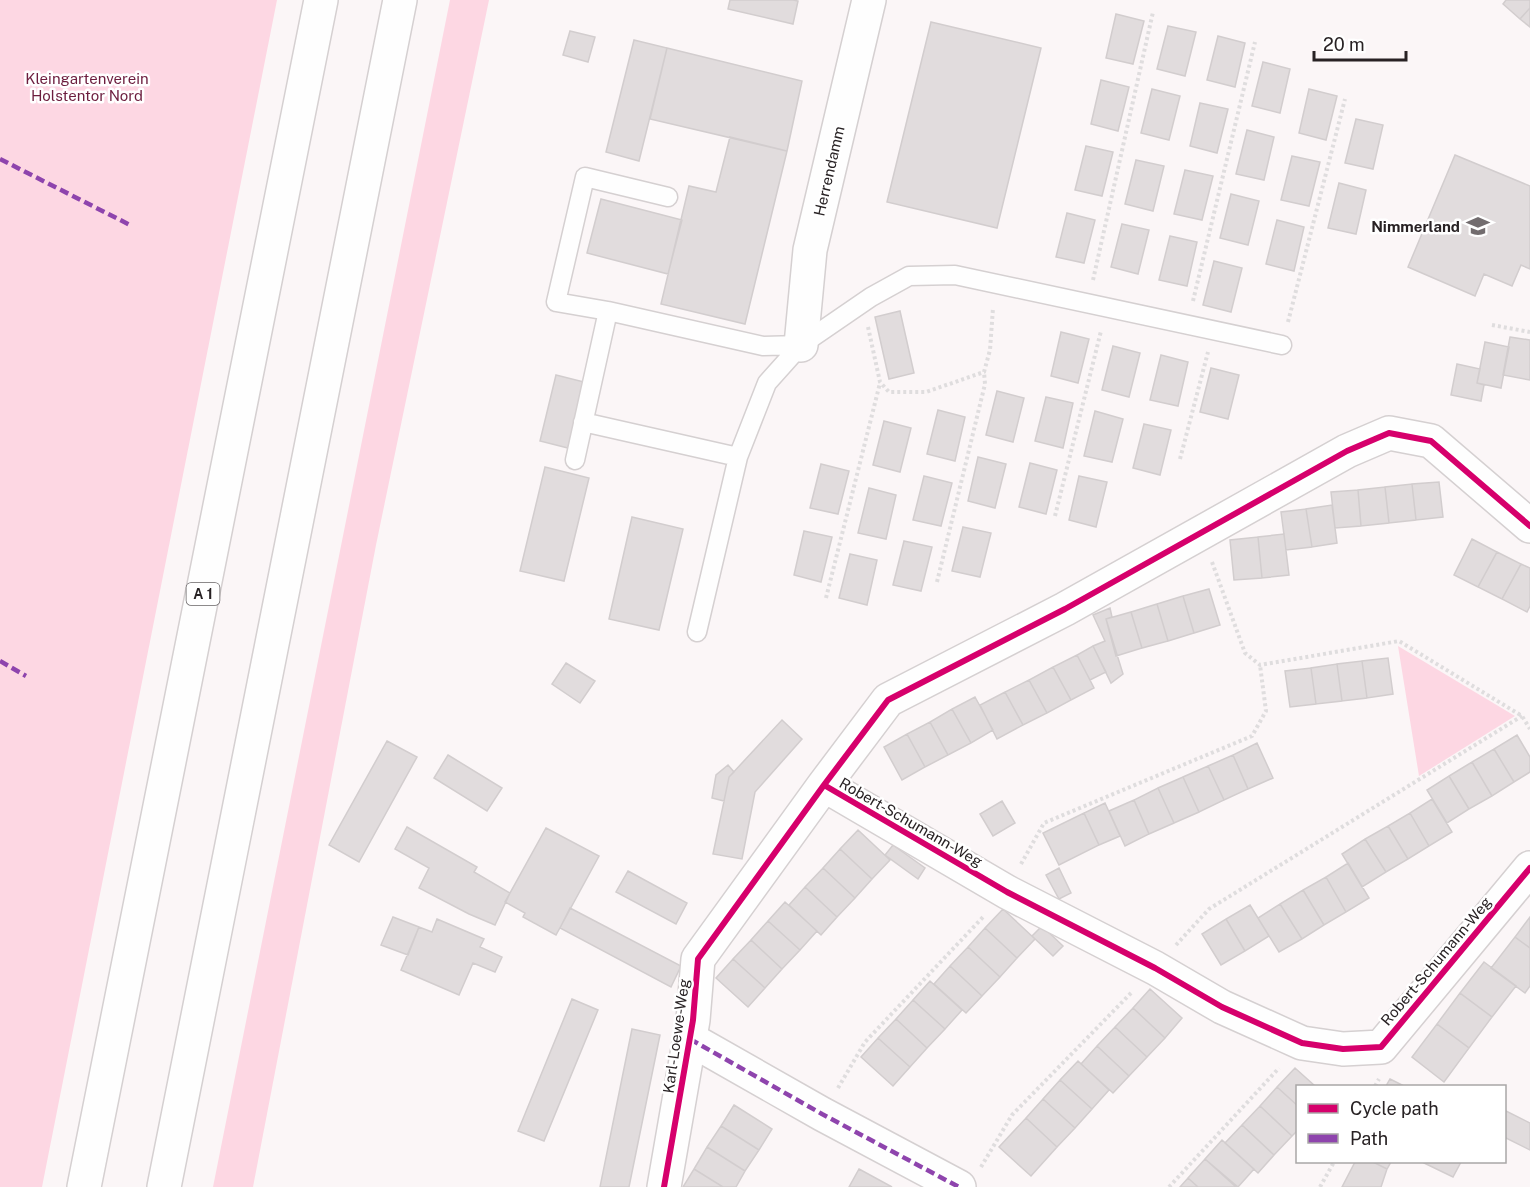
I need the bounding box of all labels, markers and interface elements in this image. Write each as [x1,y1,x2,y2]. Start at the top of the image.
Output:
scale bar [1314,24,1406,62]
text: 20 m [1323,34,1365,55]
park label: Kleingartenverein Holstentor Nord [25,70,149,104]
street label: Herrendamm [810,124,848,218]
school or university icon: Nimmerland [1465,213,1491,239]
place label: Nimmerland [1371,218,1460,235]
road number: A 1 [186,583,220,605]
street label: Robert-Schumann-Weg [836,774,986,870]
street label: Robert-Schumann-Weg [1377,893,1495,1029]
street label: Karl-Loewe-Weg [660,978,692,1094]
legend [1296,1085,1506,1163]
text: Cycle path [1350,1098,1439,1119]
text: Path [1350,1128,1388,1149]

